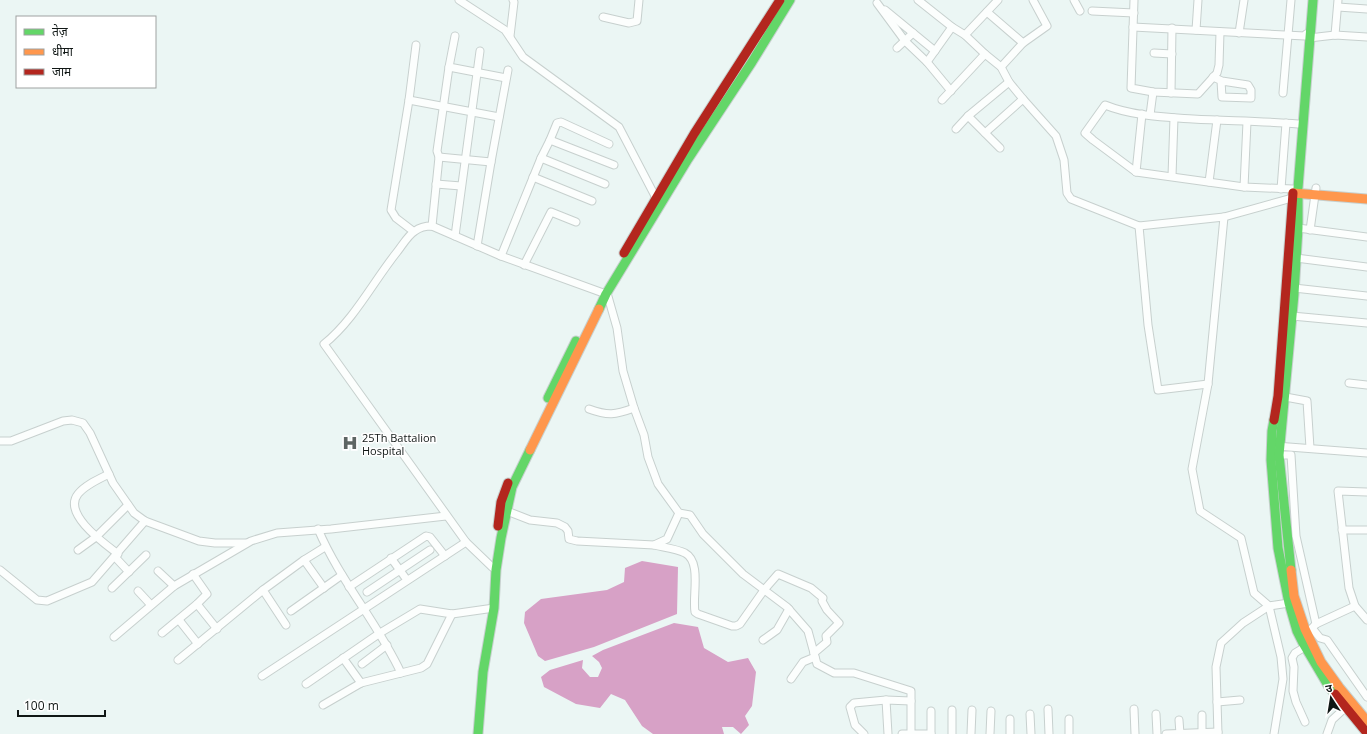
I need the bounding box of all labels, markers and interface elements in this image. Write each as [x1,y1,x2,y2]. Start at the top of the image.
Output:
legend [16,16,156,88]
text: तेज़ [52,23,69,40]
text: धीमा [52,43,74,60]
text: जाम [52,63,72,80]
place label: 25Th Battalion Hospital [362,430,436,458]
hospital icon: 25Th Battalion Hospital [341,434,359,452]
north arrow [1311,678,1351,718]
text: उ [1324,680,1334,696]
scale bar [18,692,105,718]
text: 100 m [24,697,59,714]

